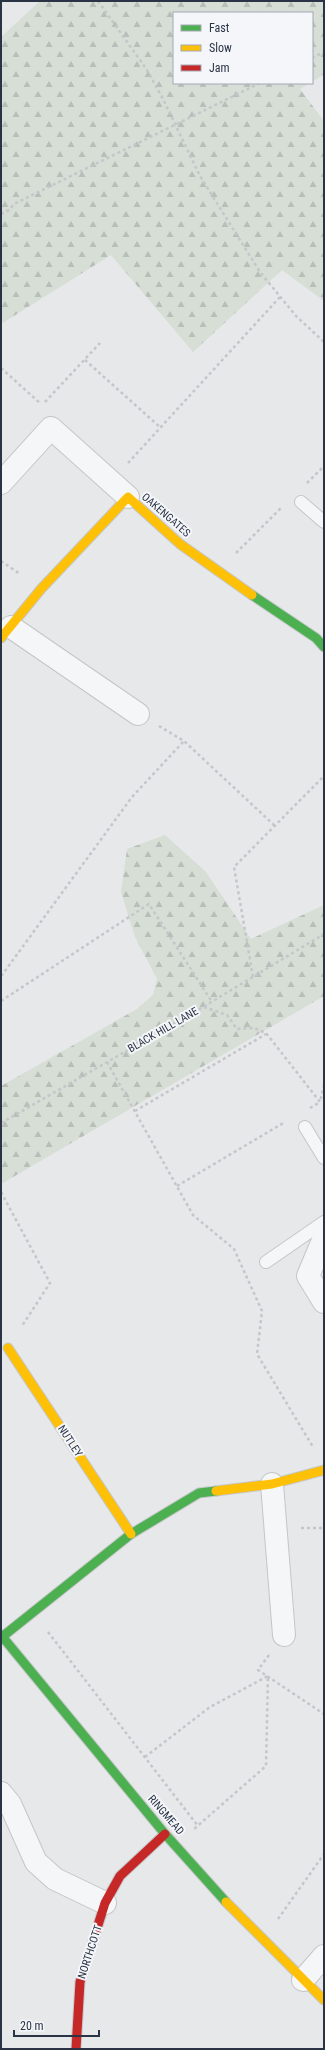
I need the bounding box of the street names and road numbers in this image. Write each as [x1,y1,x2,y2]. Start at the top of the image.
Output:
street label: OAKENGATES [139,490,193,540]
street label: BLACK HILL LANE [126,1004,201,1055]
street label: NUTLEY [55,1423,85,1459]
street label: RINGMEAD [145,1793,187,1837]
street label: NORTHCOTT [75,1923,105,1980]

